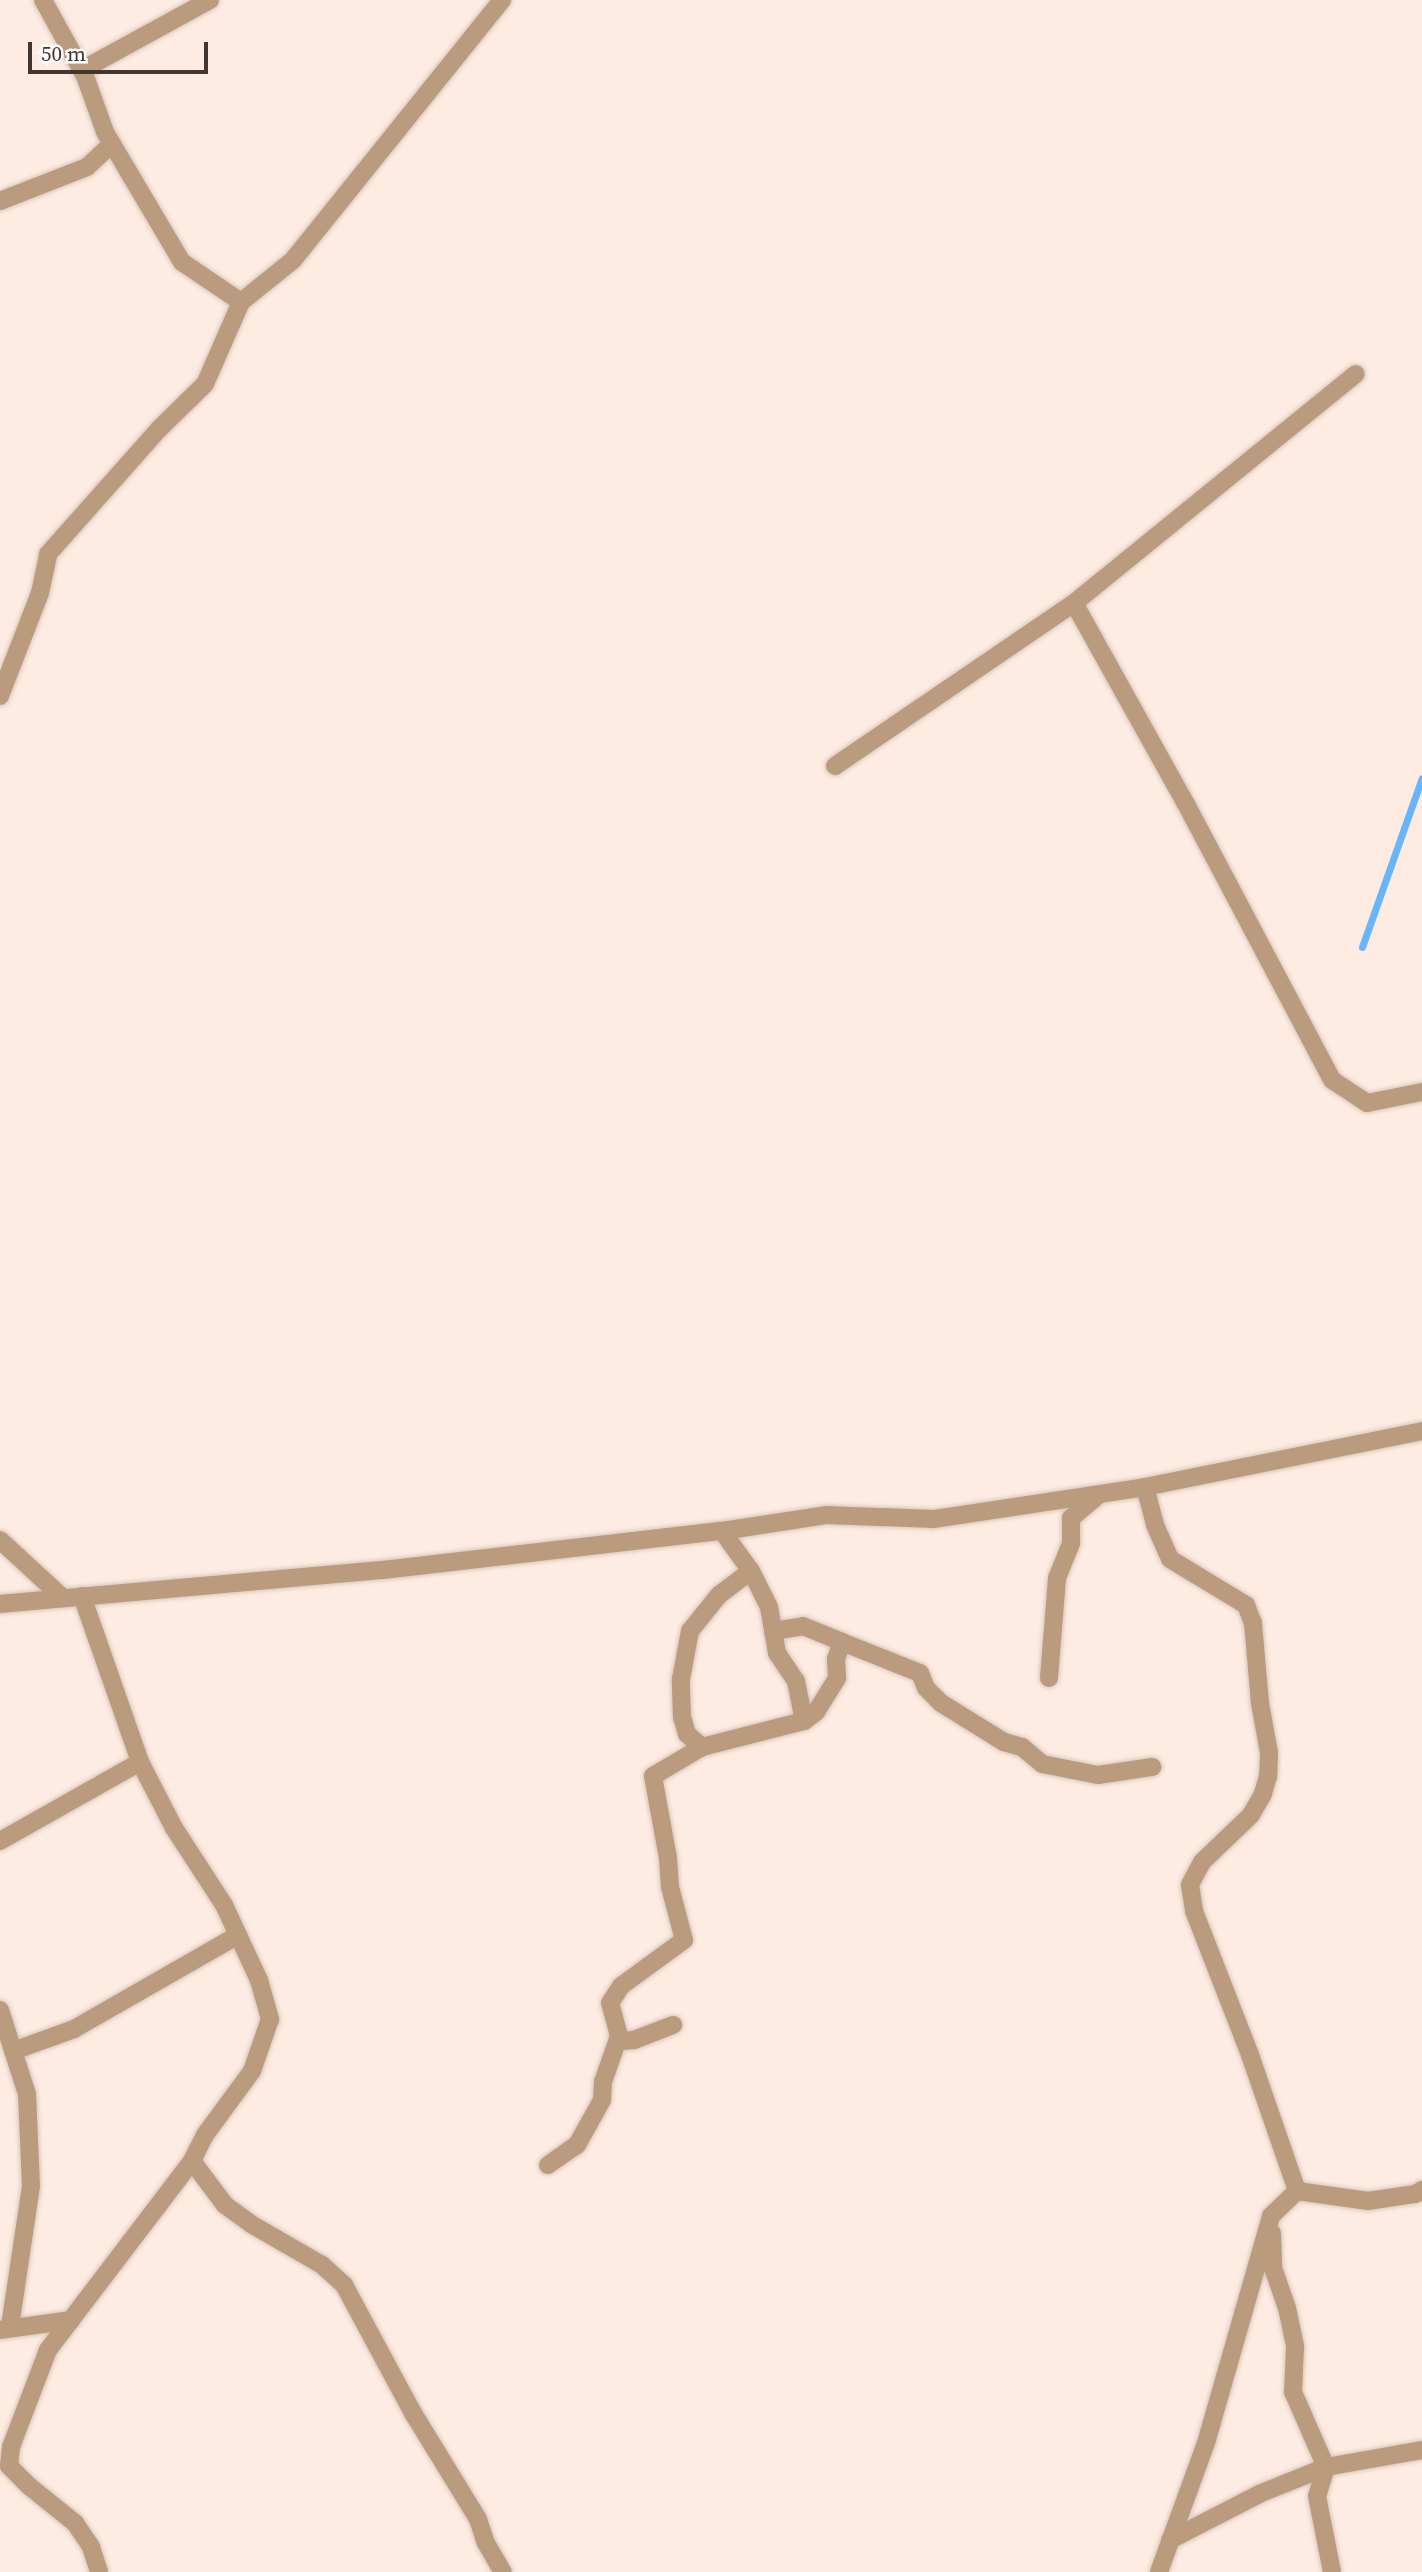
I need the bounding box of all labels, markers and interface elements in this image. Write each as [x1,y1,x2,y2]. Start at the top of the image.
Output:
scale bar [32,28,212,72]
text: 50 m [41,39,86,68]

